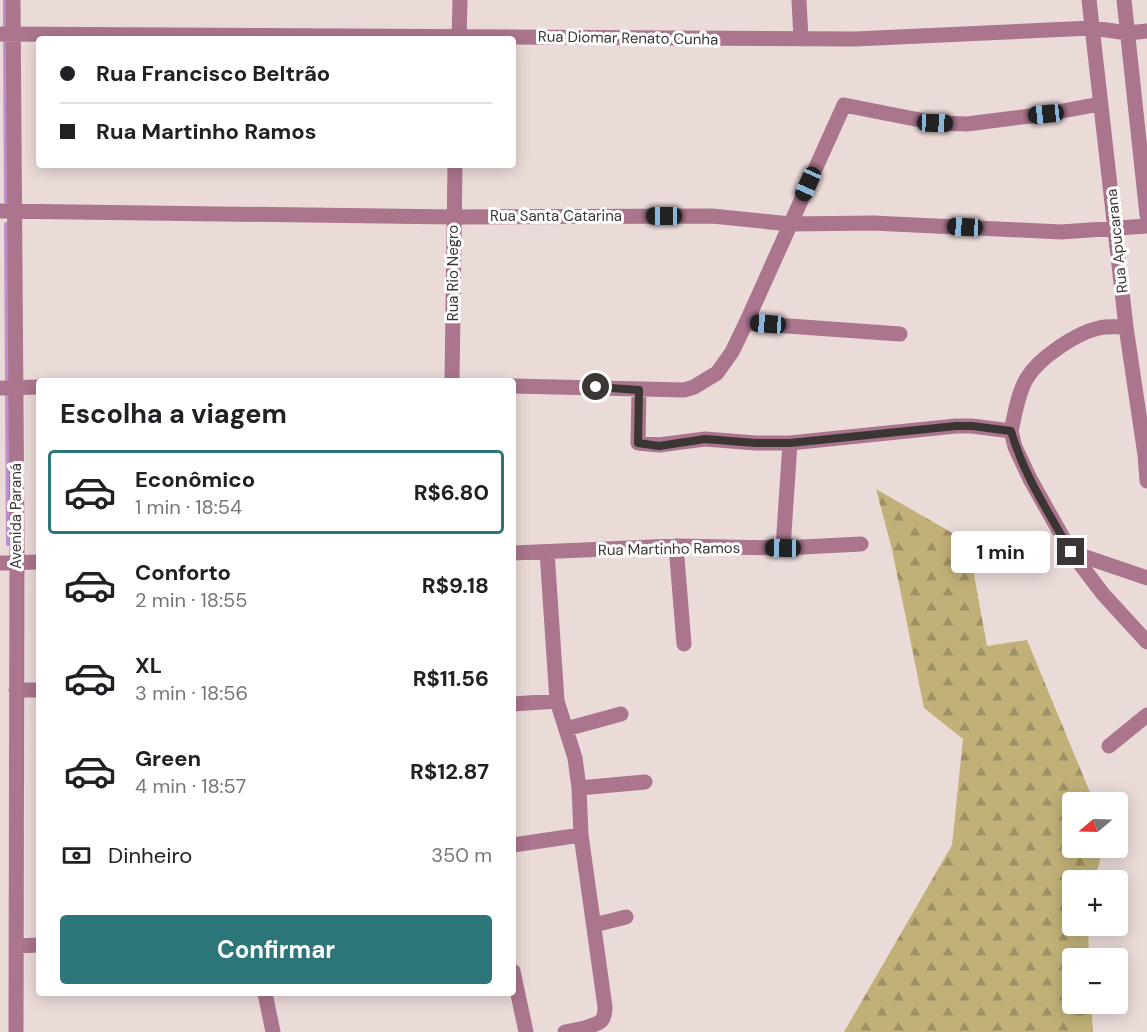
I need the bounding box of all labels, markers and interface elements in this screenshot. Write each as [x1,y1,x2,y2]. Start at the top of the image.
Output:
street label: Rua Diomar Renato Cunha [538,26,718,50]
text: Rua Francisco Beltrão [96,59,330,88]
car [1027,103,1065,125]
car [917,113,953,133]
text: Rua Martinho Ramos [96,117,316,146]
car [792,164,824,204]
street label: Rua Apucarana [1102,188,1132,294]
street label: Rua Santa Catarina [490,206,622,226]
car [646,207,682,225]
car [947,217,983,237]
street label: Rua Rio Negro [443,225,463,321]
car [749,314,787,334]
route start [582,373,609,400]
text: Escolha a viagem [60,396,287,431]
street label: Avenida Paraná [6,463,26,569]
icon: car [63,465,117,519]
text: Econômico [135,465,255,494]
text: R$6.80 [414,478,489,507]
text: 1 min · 18:54 [135,494,242,520]
callout: 1 min [951,531,1050,573]
street label: Rua Martinho Ramos [598,538,740,560]
route end [1057,538,1084,565]
car [765,539,801,557]
text: 1 min [976,539,1025,565]
icon: car [63,558,117,612]
text: Conforto [135,558,231,587]
text: R$9.18 [422,571,489,600]
text: 2 min · 18:55 [135,587,247,613]
icon: car [63,651,117,705]
text: XL [135,651,162,680]
text: R$11.56 [413,664,489,693]
text: 3 min · 18:56 [135,680,248,706]
icon: car [63,744,117,798]
text: Green [135,744,201,773]
text: R$12.87 [410,757,489,786]
text: 4 min · 18:57 [135,773,246,799]
north arrow [1062,792,1128,858]
map controls [1062,792,1128,1014]
icon: cash [60,839,93,872]
text: Dinheiro [108,841,192,870]
text: 350 m [431,842,492,868]
button: + [1062,870,1128,936]
button: Confirmar [60,915,492,984]
button: − [1062,948,1128,1014]

